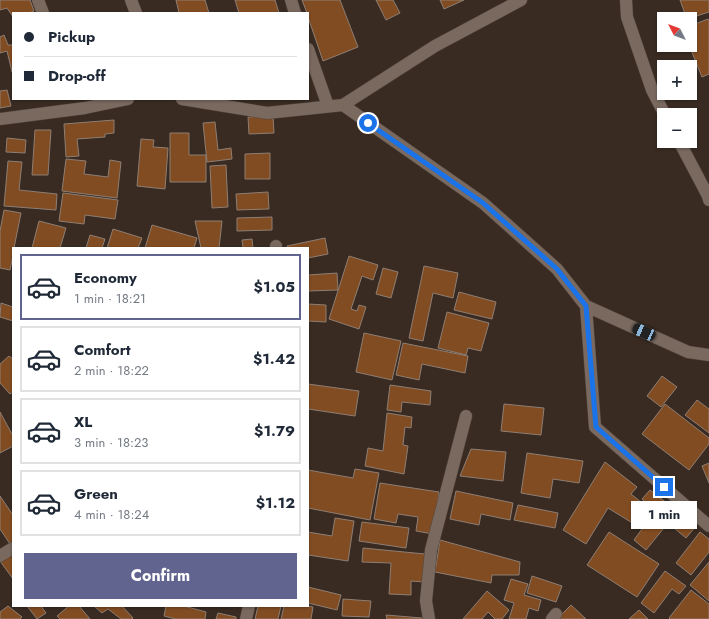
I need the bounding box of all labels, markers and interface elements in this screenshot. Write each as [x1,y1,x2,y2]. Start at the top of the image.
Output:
north arrow [657,12,697,52]
map controls [657,12,697,148]
text: Pickup [48,26,95,48]
button: + [657,60,697,100]
text: Drop-off [48,65,106,87]
button: − [657,108,697,148]
route start [359,114,377,132]
text: Economy [74,267,137,289]
icon: car [26,269,62,305]
text: $1.05 [254,276,295,298]
text: 1 min · 18:21 [74,289,146,308]
car [631,322,657,342]
text: Comfort [74,339,131,361]
icon: car [26,341,62,377]
text: $1.42 [253,348,295,370]
text: 2 min · 18:22 [74,361,149,380]
text: XL [74,411,92,433]
icon: car [26,413,62,449]
text: $1.79 [254,420,295,442]
text: 3 min · 18:23 [74,433,148,452]
route end [655,478,673,496]
text: Green [74,483,118,505]
icon: car [26,485,62,521]
text: $1.12 [256,492,295,514]
callout: 1 min [631,501,697,529]
text: 4 min · 18:24 [74,505,149,524]
text: 1 min [648,505,680,524]
button: Confirm [24,553,297,599]

